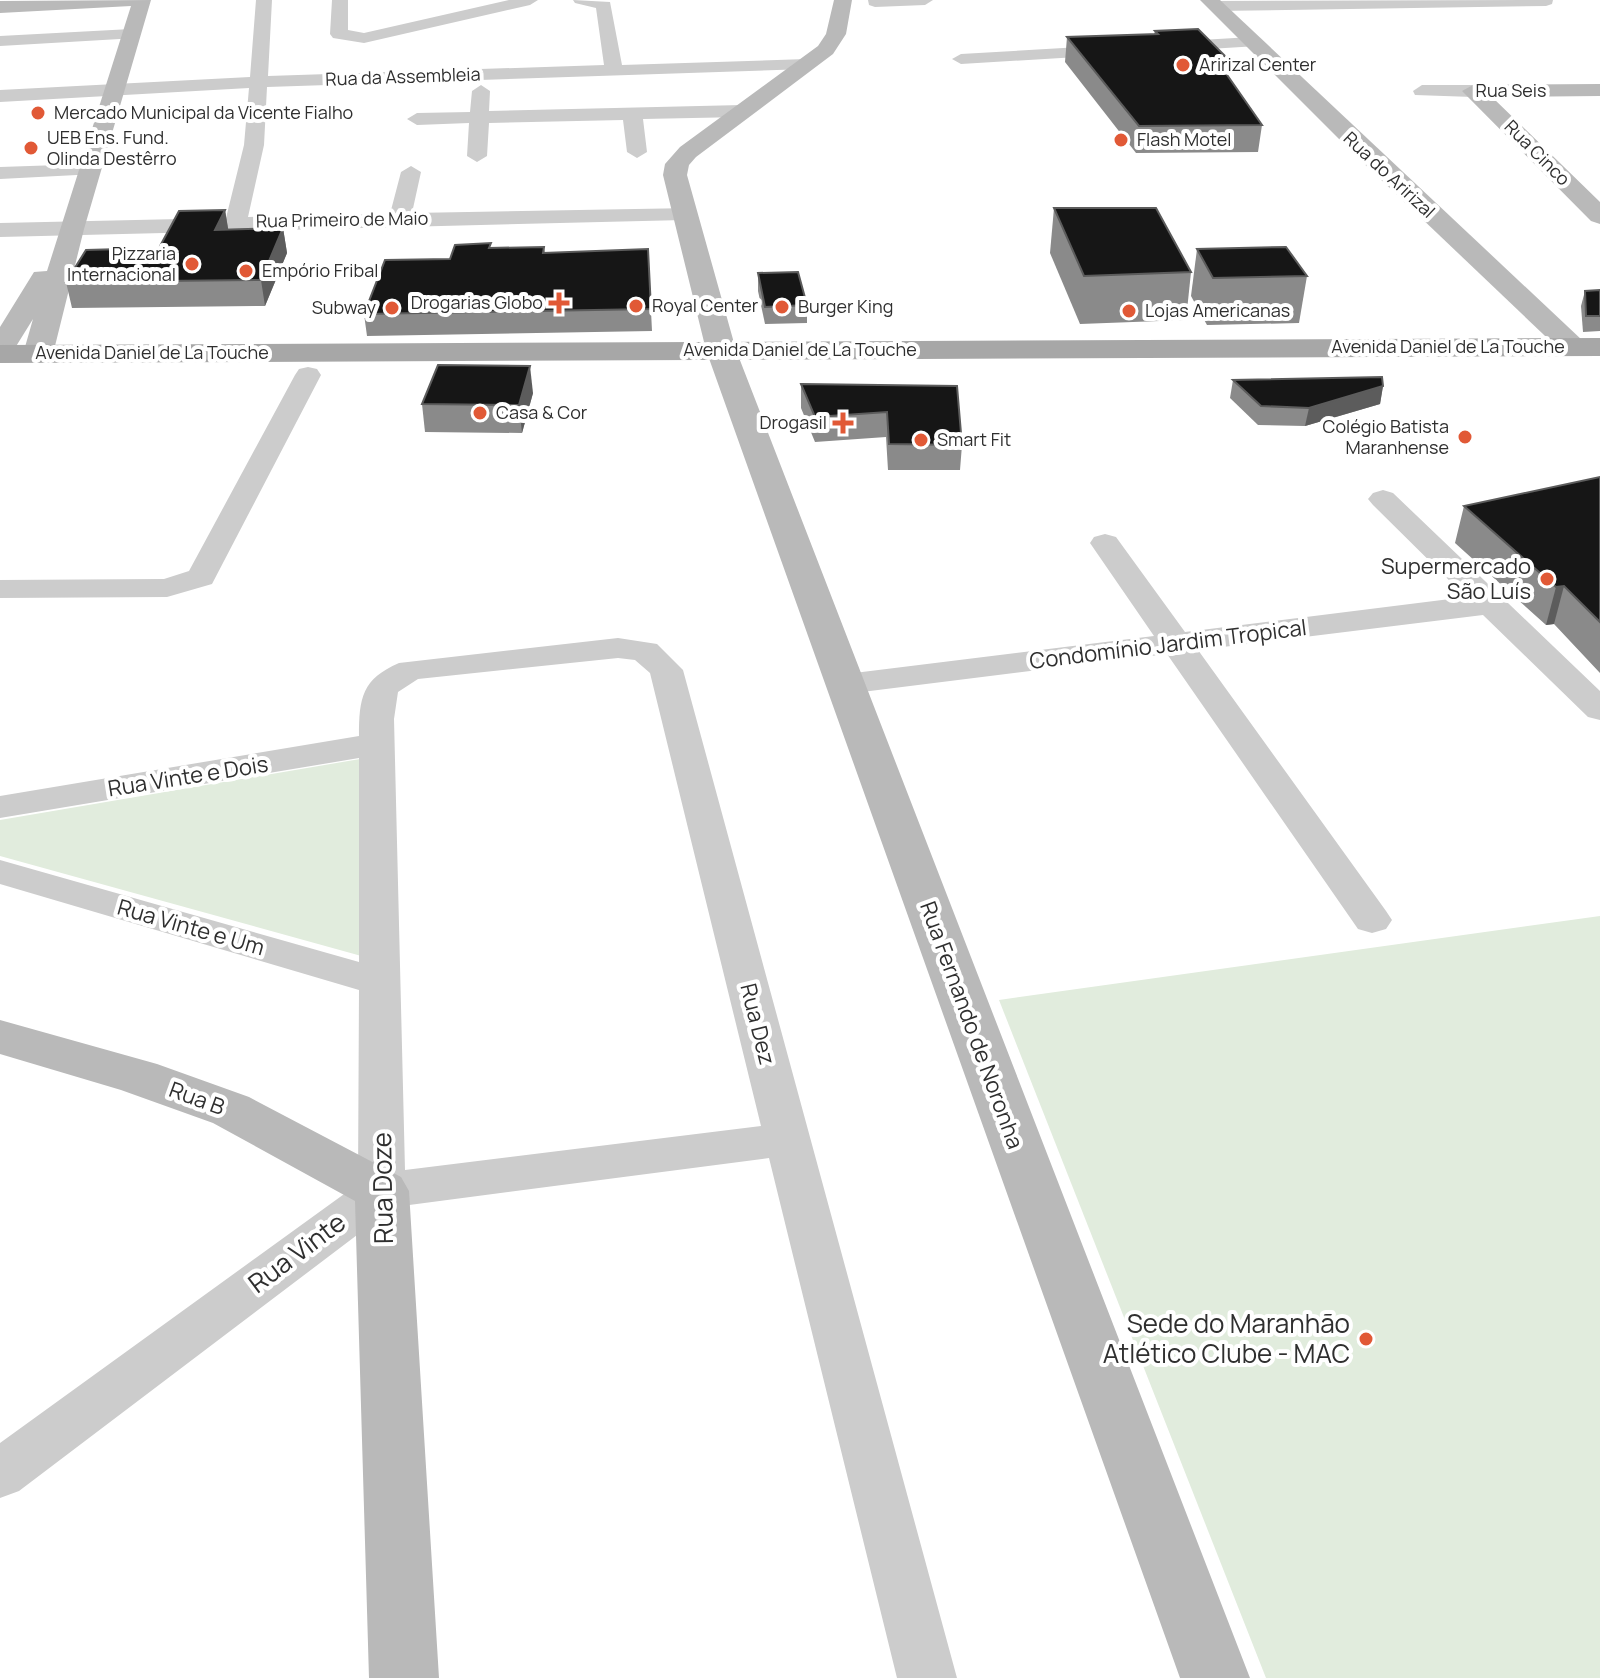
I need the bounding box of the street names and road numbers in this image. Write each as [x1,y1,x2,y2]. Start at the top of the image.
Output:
street label: Rua da Assembleia [325,61,481,91]
street label: Rua Seis [1476,78,1546,102]
street label: Rua Cinco [1500,114,1576,190]
street label: Rua do Aririzal [1339,126,1440,223]
street label: Rua Primeiro de Maio [256,205,428,233]
street label: Avenida Daniel de La Touche [1331,334,1565,358]
street label: Avenida Daniel de La Touche [683,337,917,361]
street label: Avenida Daniel de La Touche [35,340,269,364]
street label: Condomínio Jardim Tropical [1028,612,1308,676]
street label: Rua Vinte e Dois [106,749,270,803]
street label: Rua Vinte e Um [114,892,268,962]
street label: Rua Fernando de Noronha [913,897,1031,1153]
street label: Rua Dez [733,980,783,1068]
street label: Rua B [165,1074,229,1122]
street label: Rua Doze [363,1132,401,1244]
street label: Rua Vinte [240,1204,352,1301]

